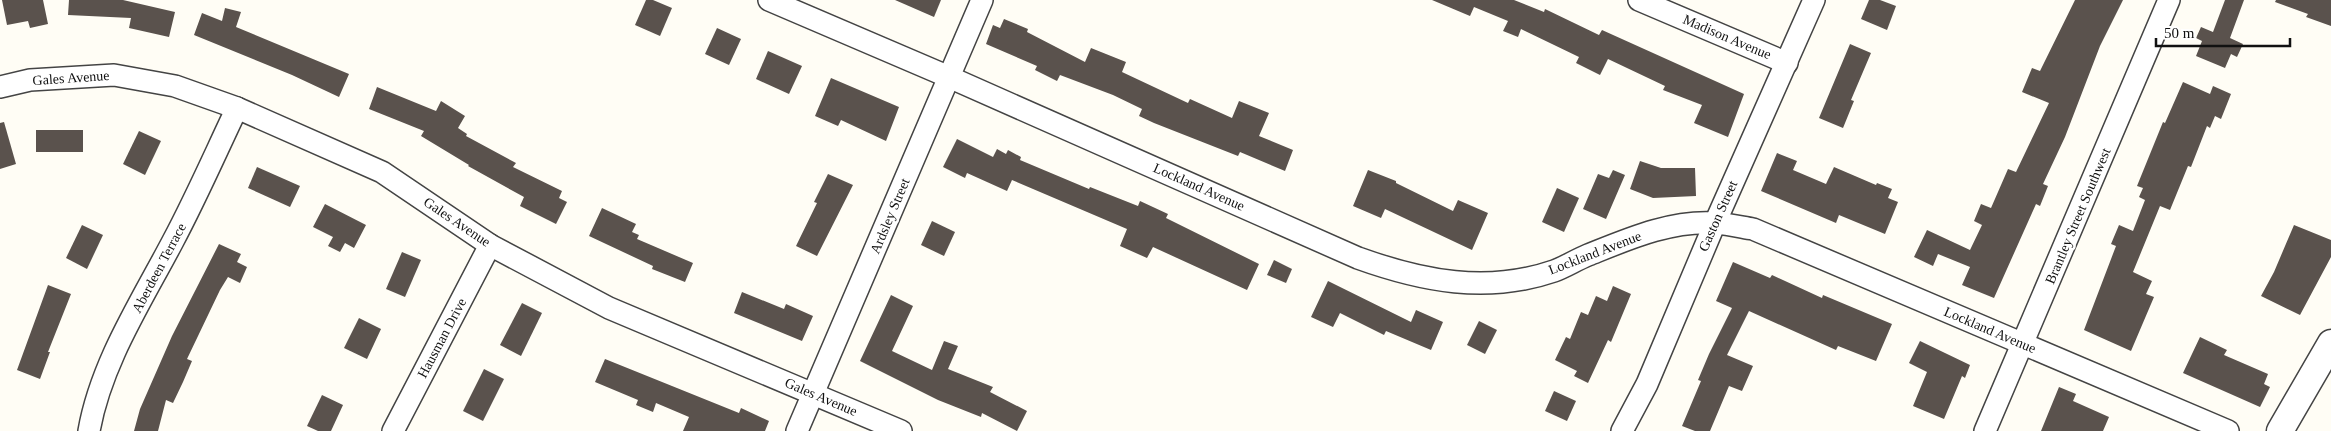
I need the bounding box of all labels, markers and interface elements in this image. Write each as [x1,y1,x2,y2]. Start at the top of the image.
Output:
street label: Madison Avenue [1681,12,1773,62]
scale bar [2156,15,2290,47]
text: 50 m [2164,25,2195,41]
street label: Gales Avenue [32,68,110,88]
street label: Brantley Street Southwest [2043,146,2114,286]
street label: Lockland Avenue [1151,160,1247,214]
street label: Ardsley Street [867,176,913,256]
street label: Gaston Street [1696,178,1740,254]
street label: Gales Avenue [421,194,493,250]
street label: Aberdeen Terrace [129,221,189,315]
street label: Lockland Avenue [1547,228,1643,278]
street label: Hausman Drive [415,296,469,380]
street label: Lockland Avenue [1942,304,2038,356]
street label: Gales Avenue [783,375,859,419]

